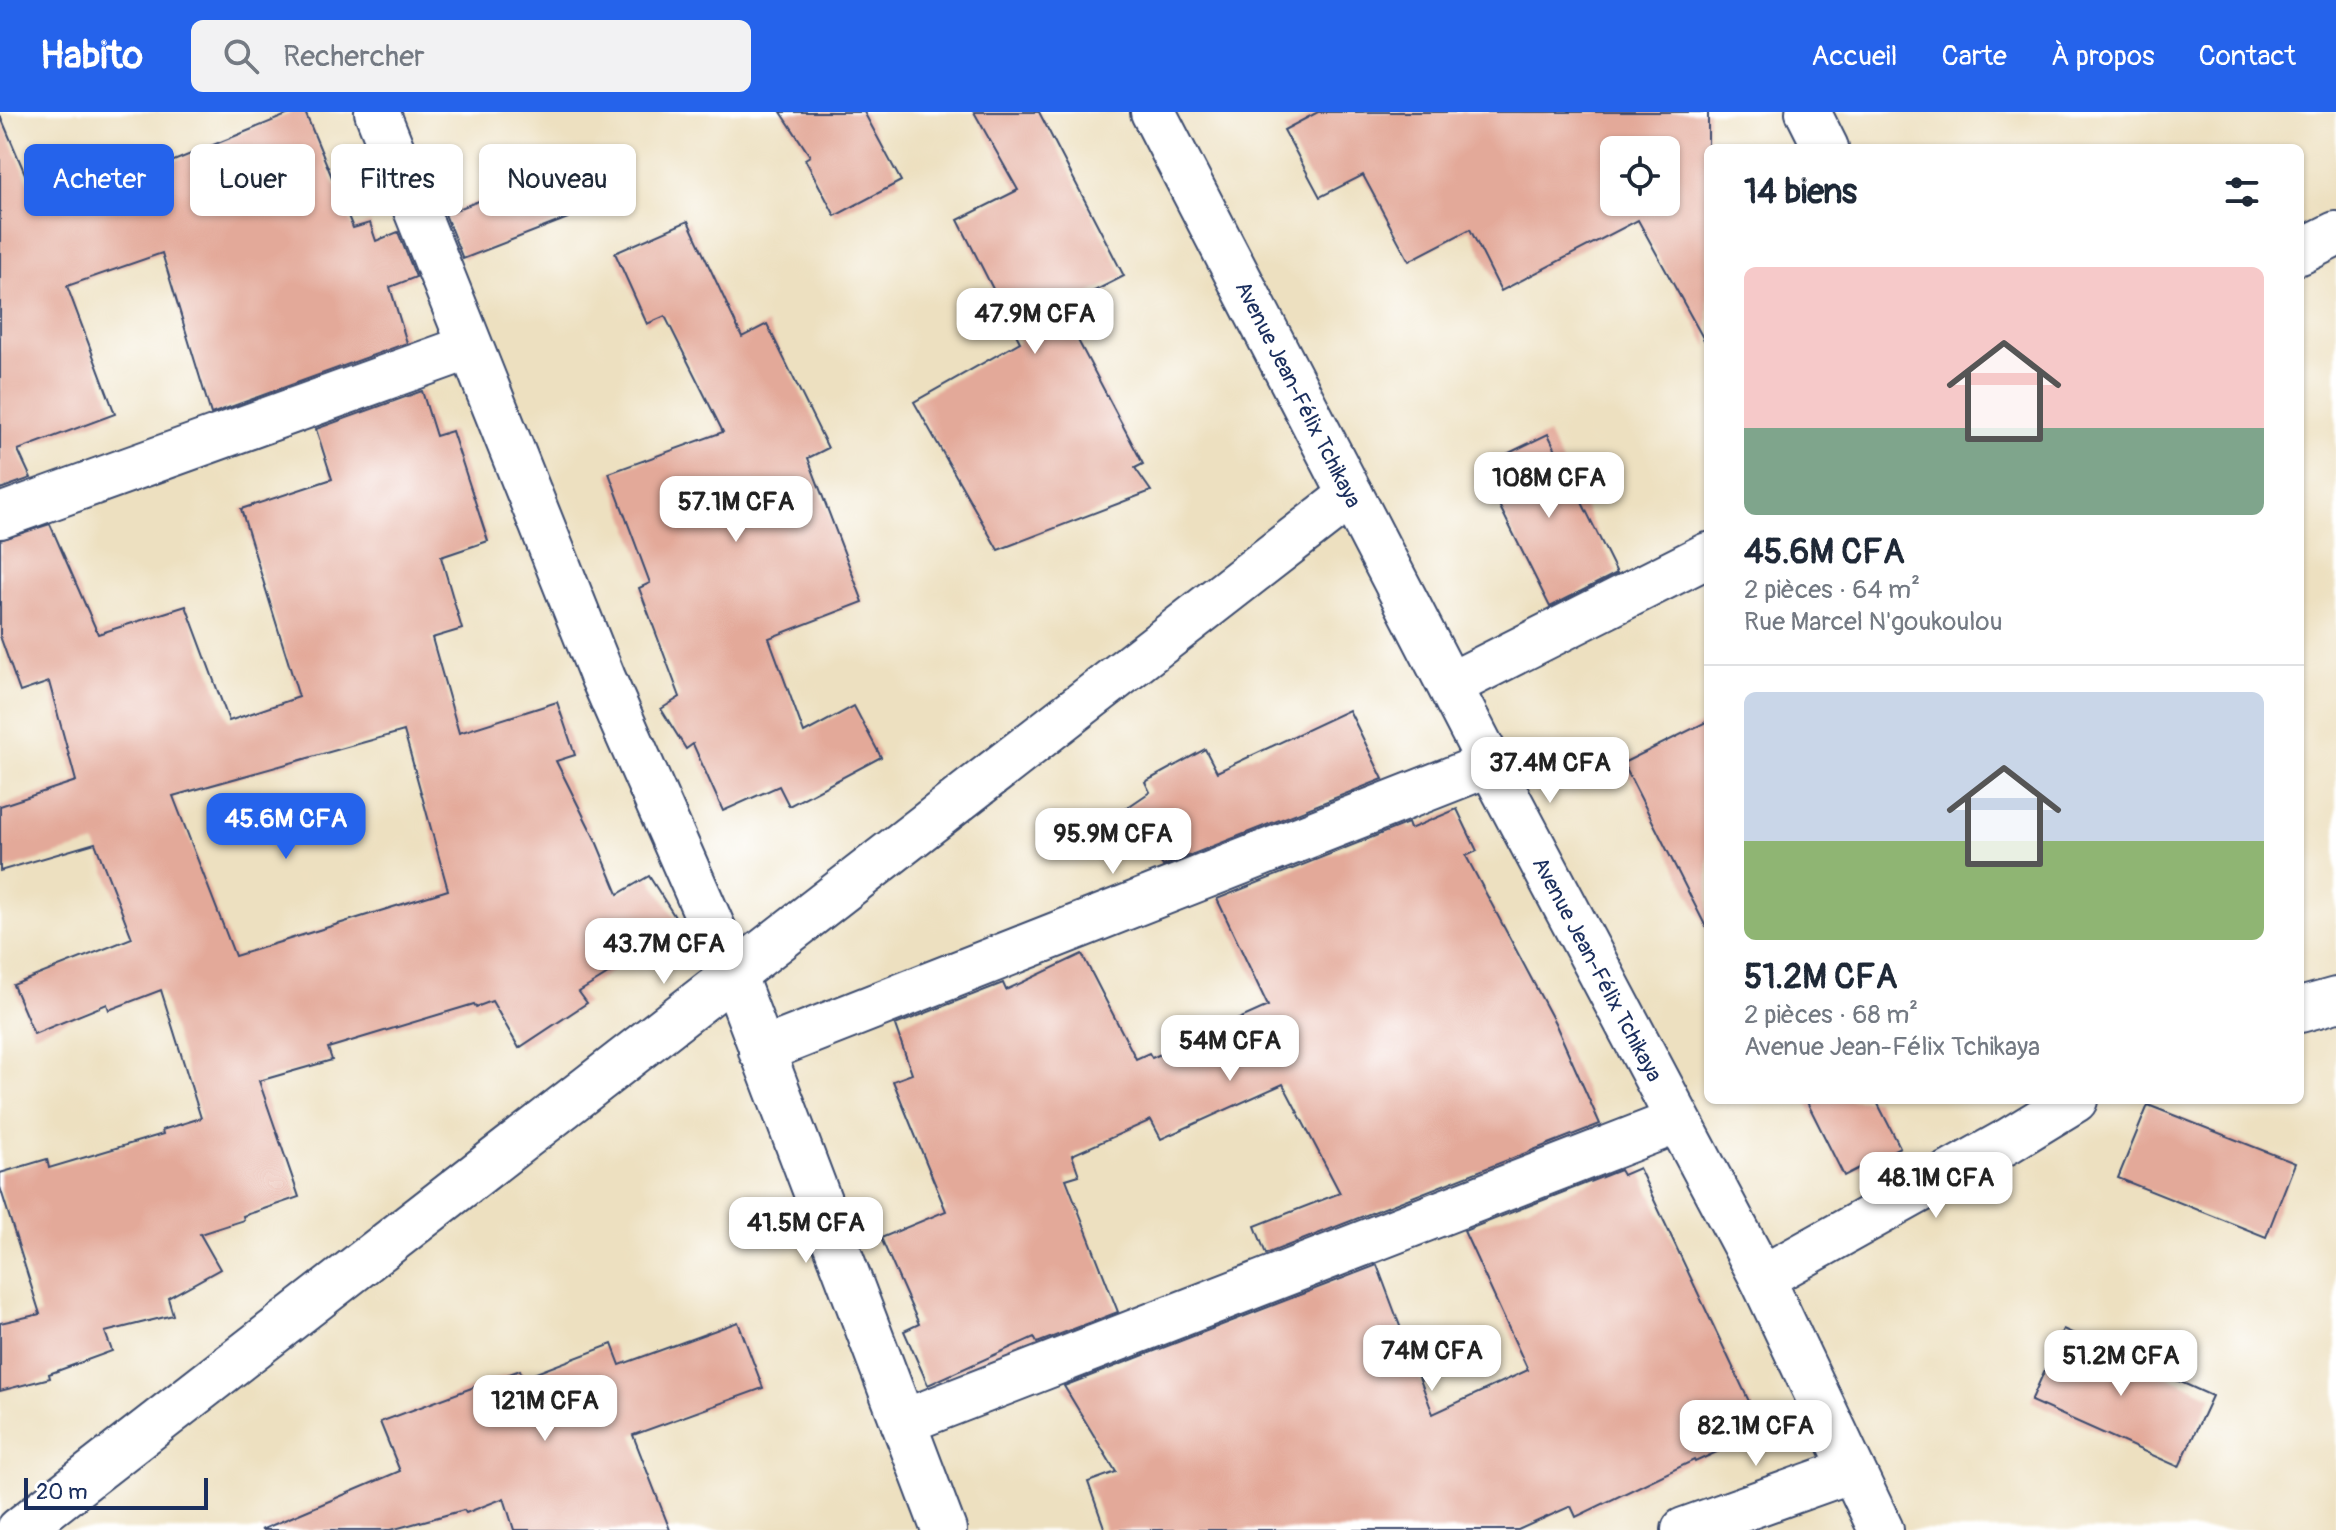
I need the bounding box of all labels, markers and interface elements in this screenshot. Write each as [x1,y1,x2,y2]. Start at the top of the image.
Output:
search box [191,20,751,92]
text: Habito [40,32,143,80]
icon: search [219,34,263,78]
text: Rechercher [283,38,425,75]
text: Accueil [1811,39,1898,74]
text: Carte [1942,39,2007,74]
text: À propos [2051,39,2155,74]
text: Contact [2199,39,2296,74]
map controls [1600,136,1680,216]
button: locate [1600,136,1680,216]
chip: Acheter [24,144,174,216]
chip: Louer [190,144,315,216]
chip: Filtres [331,144,463,216]
chip: Nouveau [479,144,636,216]
icon: filters [2220,170,2264,214]
text: 14 biens [1744,171,1857,214]
street label: Avenue Jean-Félix Tchikaya [1229,276,1367,512]
pin: 47.9M CFA [943,288,1127,356]
text: 47.9M CFA [975,298,1095,330]
icon: home [1932,319,2076,463]
pin: 108M CFA [1466,452,1632,520]
text: 108M CFA [1492,462,1606,494]
pin: 57.1M CFA [644,476,828,544]
text: 57.1M CFA [678,486,794,518]
text: 45.6M CFA [1744,531,1905,574]
text: 2 pièces · 64 m² [1744,574,1920,606]
text: Rue Marcel N'goukoulou [1744,606,2003,638]
pin: 37.4M CFA [1458,737,1642,805]
icon: home [1932,744,2076,888]
text: 37.4M CFA [1489,747,1611,779]
pin: 45.6M CFA [194,793,378,861]
text: 45.6M CFA [225,803,347,835]
pin: 95.9M CFA [1021,808,1205,876]
text: 95.9M CFA [1053,818,1173,850]
street label: Avenue Jean-Félix Tchikaya [1526,852,1668,1087]
pin: 43.7M CFA [572,918,756,986]
text: 43.7M CFA [603,928,725,960]
text: 51.2M CFA [1744,956,1898,999]
text: 2 pièces · 68 m² [1744,999,1918,1031]
pin: 54M CFA [1156,1015,1304,1083]
text: 54M CFA [1179,1025,1281,1057]
text: Avenue Jean-Félix Tchikaya [1744,1031,2040,1063]
pin: 48.1M CFA [1844,1152,2028,1220]
text: 48.1M CFA [1878,1162,1994,1194]
pin: 41.5M CFA [714,1197,898,1265]
text: 41.5M CFA [747,1207,865,1239]
pin: 74M CFA [1358,1325,1506,1393]
pin: 51.2M CFA [2029,1330,2213,1398]
text: 74M CFA [1381,1335,1483,1367]
text: 51.2M CFA [2062,1340,2180,1372]
pin: 121M CFA [462,1375,628,1443]
text: 121M CFA [491,1385,599,1417]
pin: 82.1M CFA [1664,1400,1848,1468]
text: 82.1M CFA [1698,1410,1814,1442]
scale bar [24,1474,208,1510]
text: 20 m [36,1478,88,1506]

